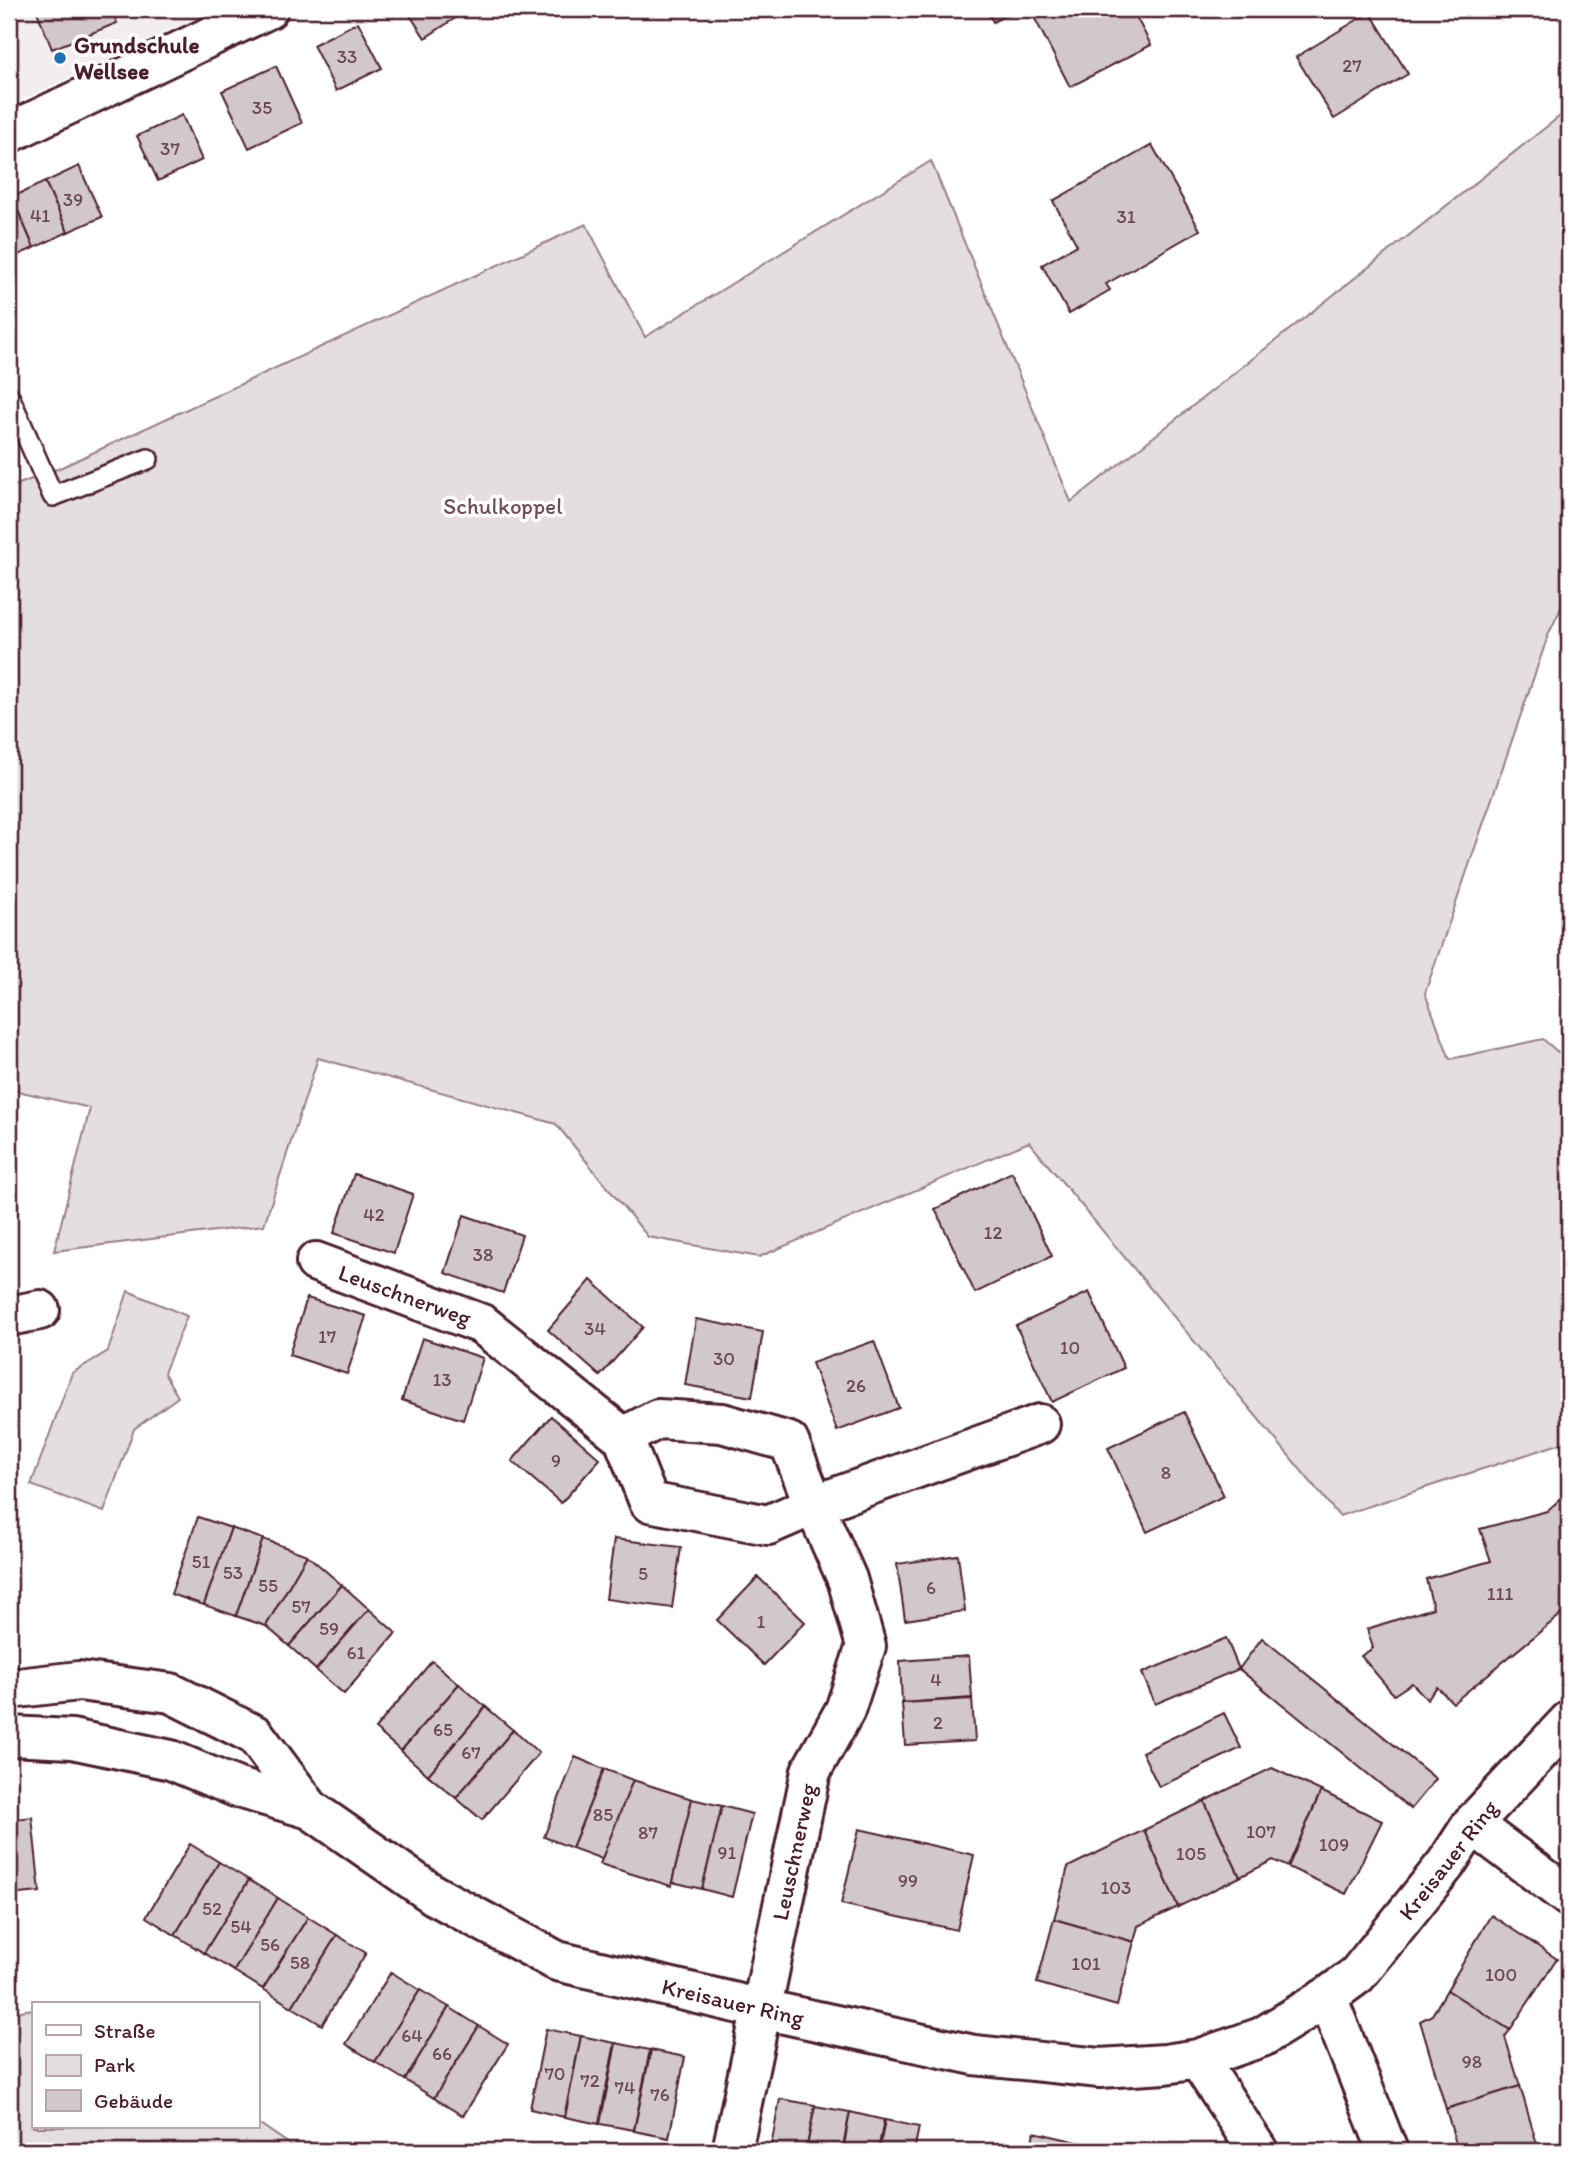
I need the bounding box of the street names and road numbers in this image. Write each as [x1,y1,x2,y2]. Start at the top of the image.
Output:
street label: Leuschnerweg [335,1258,475,1332]
street label: Leuschnerweg [766,1781,822,1923]
street label: Kreisauer Ring [1392,1794,1504,1926]
street label: Kreisauer Ring [659,1972,807,2032]

